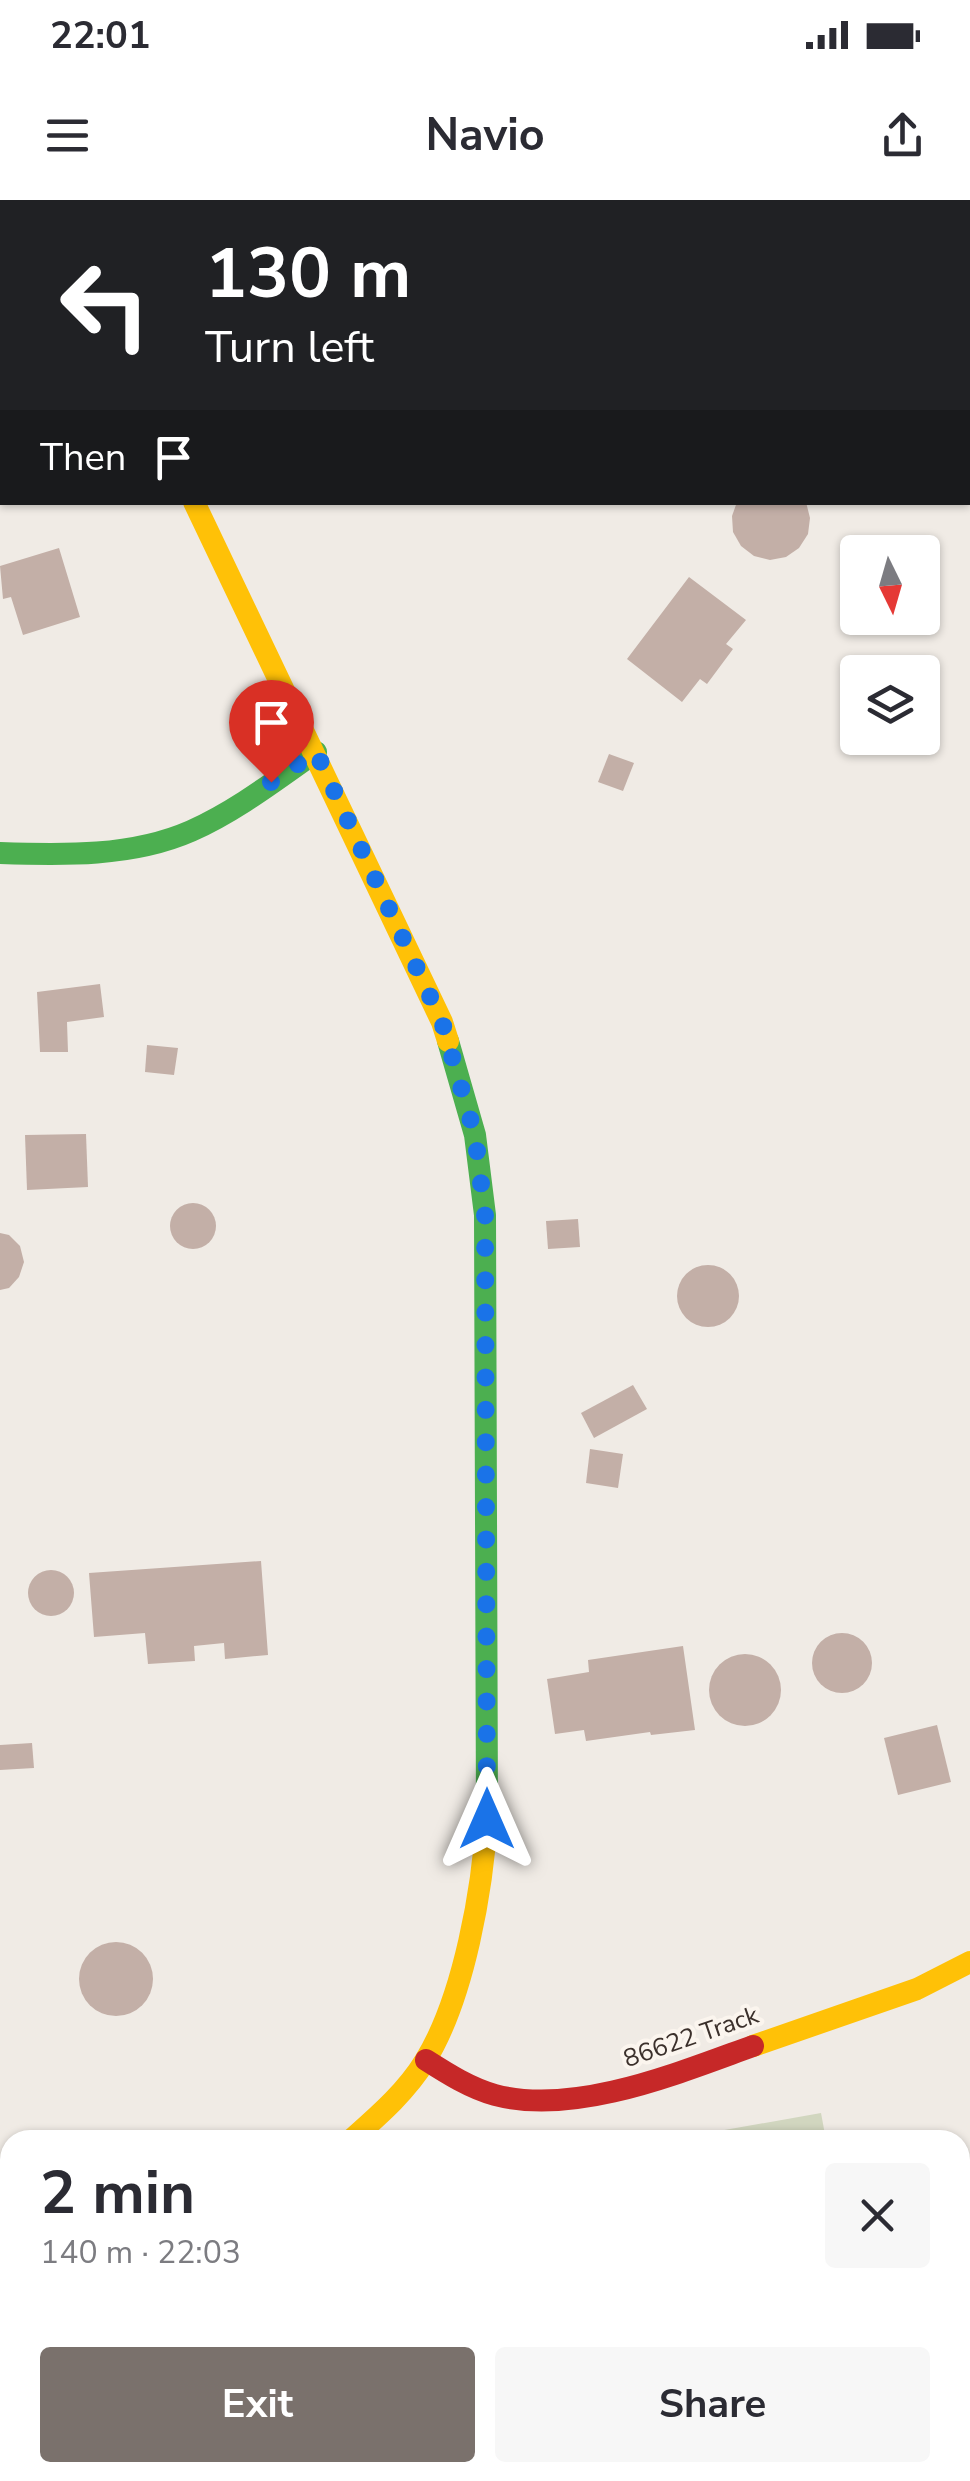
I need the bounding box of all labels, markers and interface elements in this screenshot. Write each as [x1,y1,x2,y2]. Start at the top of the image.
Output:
text: 22:01 [50,10,151,61]
text: Navio [425,105,545,166]
icon: menu [40,108,95,163]
icon: share [875,108,930,163]
text: 130 m [205,226,411,322]
icon: left [40,240,170,370]
text: Turn left [205,317,374,378]
icon: arrive [146,430,201,485]
text: Then [40,432,126,483]
north arrow [840,535,940,635]
map controls [840,535,940,755]
button: layers [840,655,940,755]
pin [229,680,314,783]
icon: arrive [244,695,299,750]
position arrow [435,1767,539,1871]
street label: 86622 Track [619,1998,764,2076]
text: 2 min [40,2152,195,2234]
button: close [825,2163,930,2268]
text: 140 m · 22:03 [40,2231,241,2274]
button: Exit [40,2347,475,2462]
button: Share [495,2347,930,2462]

